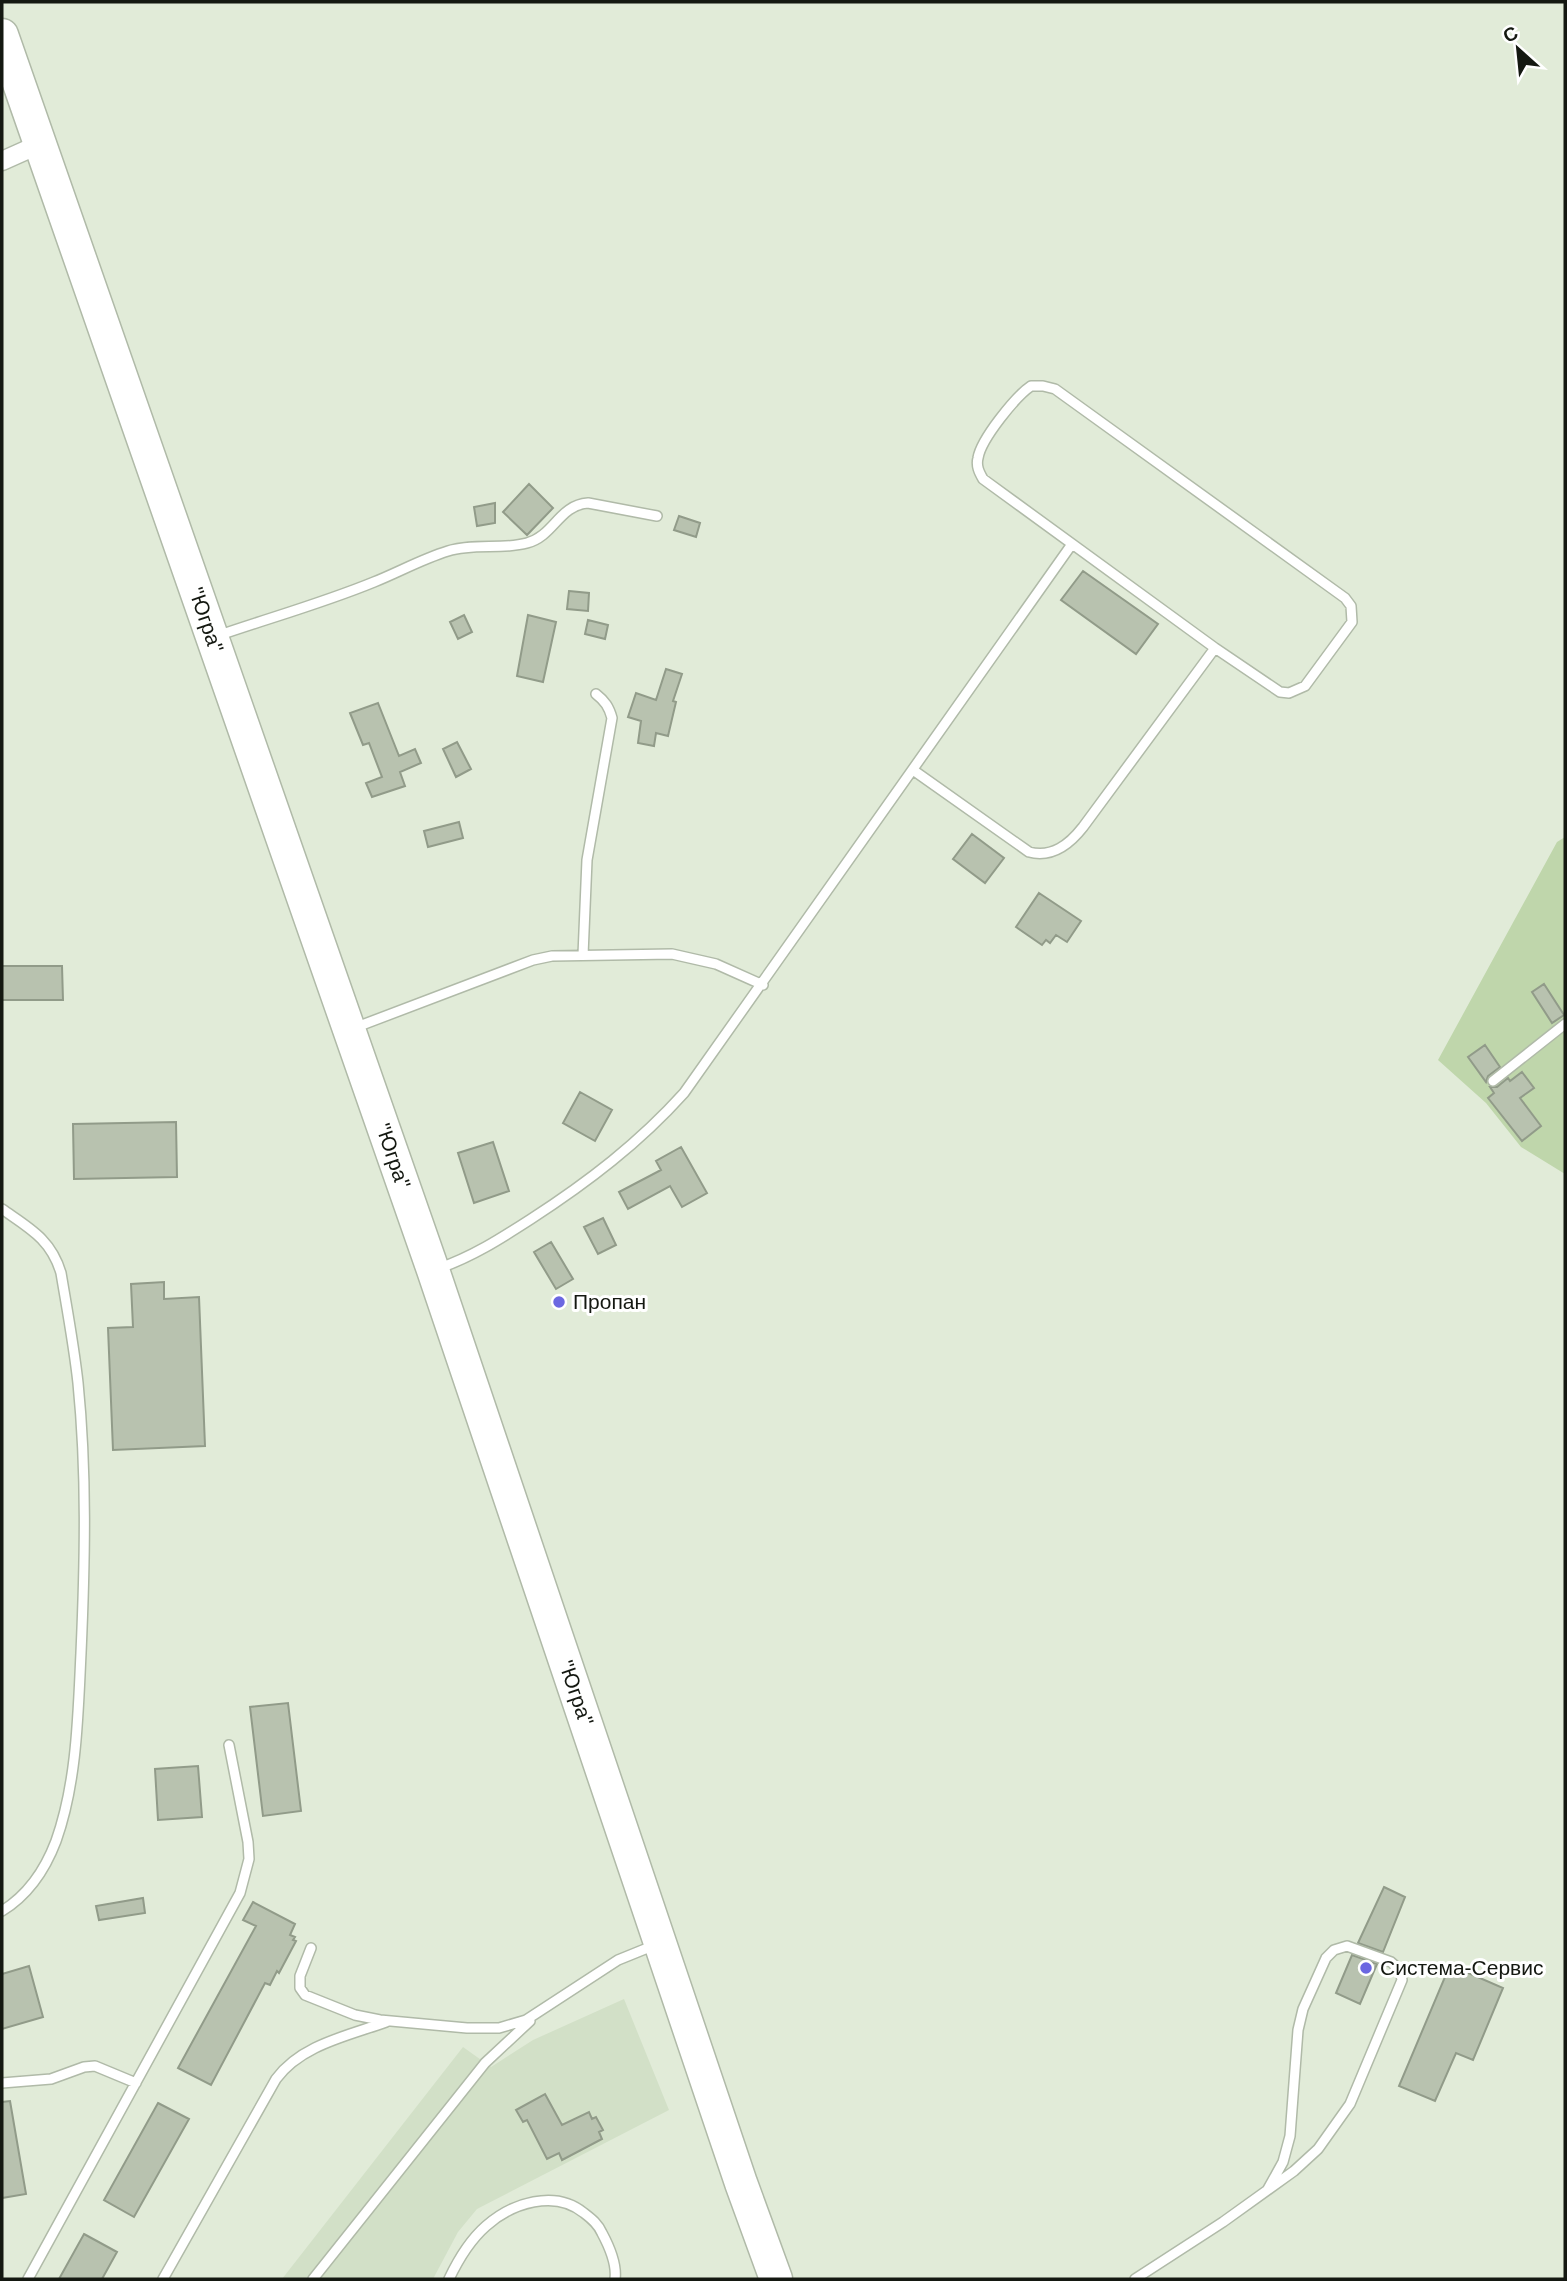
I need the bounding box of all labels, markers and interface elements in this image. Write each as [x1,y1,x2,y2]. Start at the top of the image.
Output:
north arrow [1483,14,1553,84]
text: С [1500,22,1522,47]
street label: "Югра" [185,584,228,655]
street label: "Югра" [372,1120,415,1191]
place label: Пропан [573,1290,646,1313]
marker: Пропан [551,1294,567,1310]
street label: "Югра" [555,1657,598,1728]
place label: Система-Сервис [1380,1956,1543,1979]
marker: Система-Сервис [1358,1960,1374,1976]

